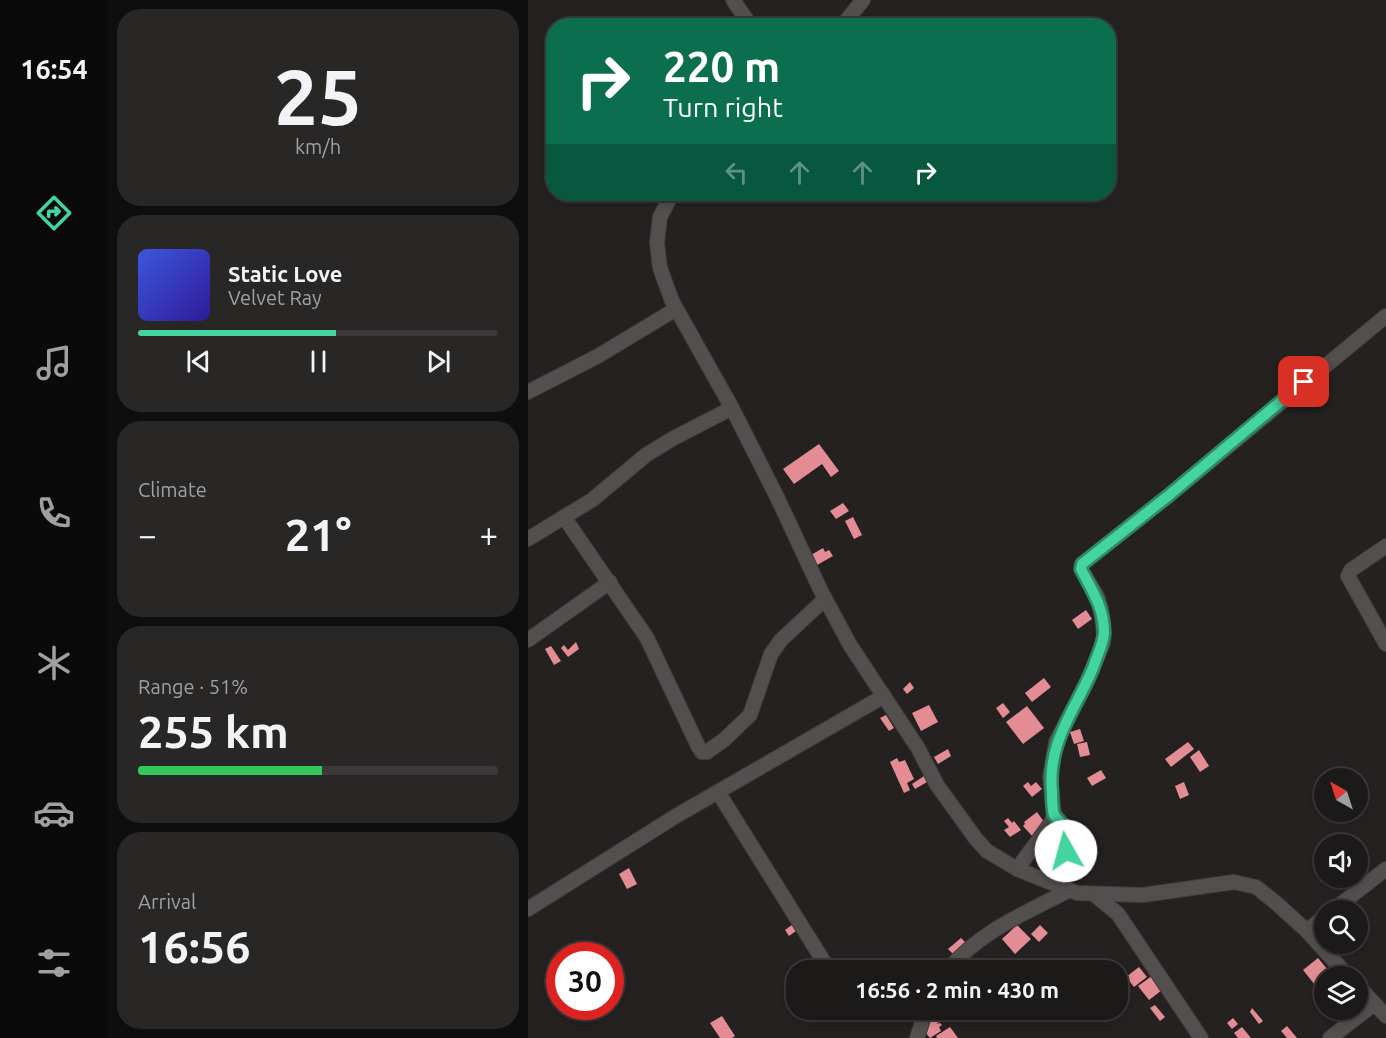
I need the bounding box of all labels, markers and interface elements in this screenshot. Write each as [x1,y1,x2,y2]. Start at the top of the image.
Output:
icon: right [564,42,642,120]
text: 220 m [663,43,780,90]
text: 25 [274,52,362,140]
text: 16:54 [20,54,88,84]
text: Turn right [663,92,783,122]
text: km/h [295,135,341,158]
icon: left [720,156,753,189]
icon: ahead [783,156,816,189]
icon: ahead [846,156,879,189]
icon: right [909,156,942,189]
icon: directions [33,192,75,234]
text: Static Love [228,261,343,286]
text: Velvet Ray [228,286,322,309]
icon: music [33,342,75,384]
icon: previous [182,345,215,378]
icon: pause [302,345,335,378]
icon: next [422,345,455,378]
pin [1278,356,1329,407]
icon: arrive [1287,365,1320,398]
text: Climate [138,478,207,501]
icon: phone [33,492,75,534]
text: 21° [285,509,351,560]
text: − [138,516,157,553]
text: + [479,516,498,553]
icon: climate [33,642,75,684]
text: Range · 51% [138,675,248,698]
text: 255 km [138,706,289,757]
north arrow [1314,768,1368,822]
map controls [1314,768,1368,1020]
icon: car [33,792,75,834]
position arrow [1034,819,1098,883]
button: sound [1314,834,1368,888]
text: Arrival [138,890,196,913]
button: search [1314,900,1368,954]
text: 16:56 [138,921,251,972]
icon: filters [33,942,75,984]
speed limit sign: 30 [546,942,624,1020]
button: layers [1314,966,1368,1020]
text: 16:56 · 2 min · 430 m [855,977,1059,1002]

